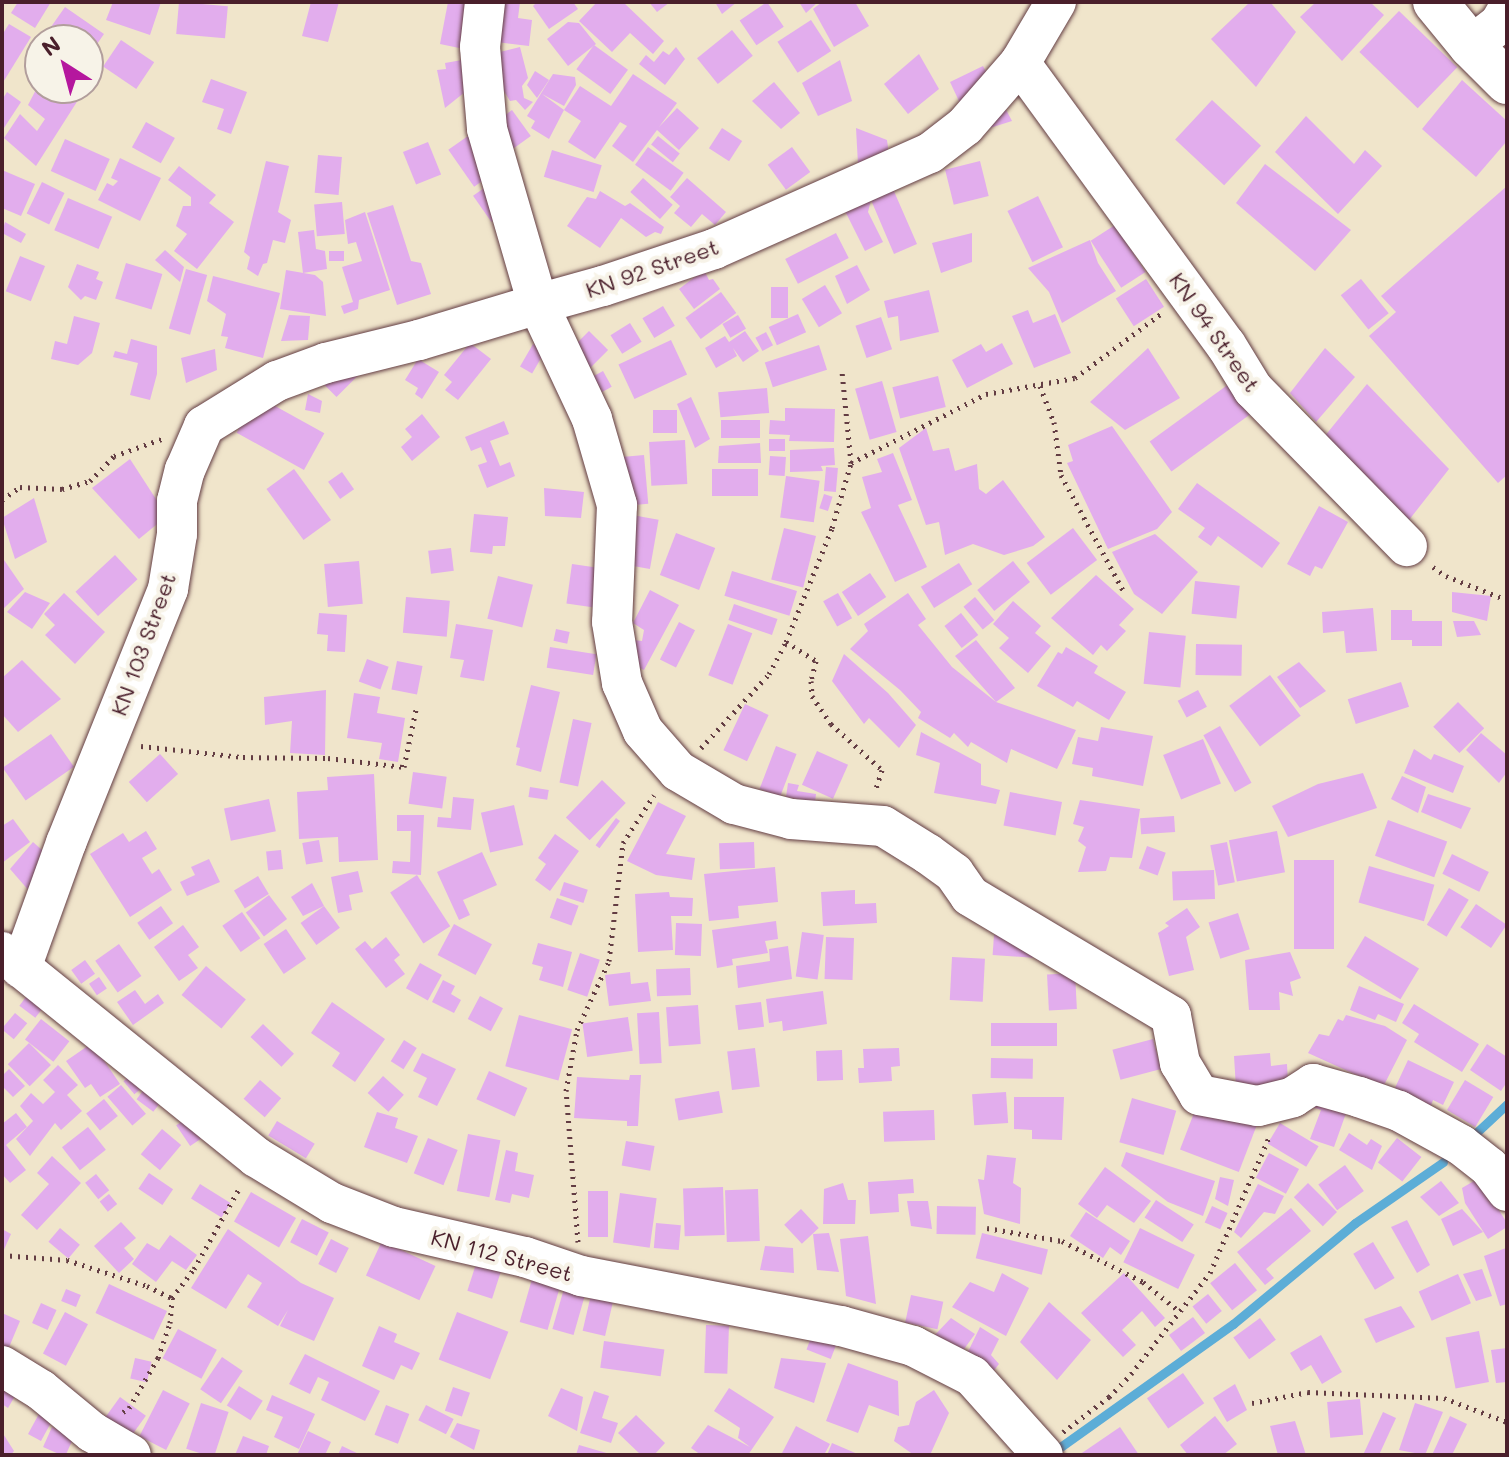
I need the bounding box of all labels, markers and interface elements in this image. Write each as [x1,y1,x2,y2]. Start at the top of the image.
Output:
north arrow [24,24,104,104]
text: N [35,29,66,62]
street label: KN 92 Street [582,233,722,303]
street label: KN 94 Street [1164,267,1266,397]
street label: KN 103 Street [105,569,181,719]
street label: KN 112 Street [428,1223,576,1287]

